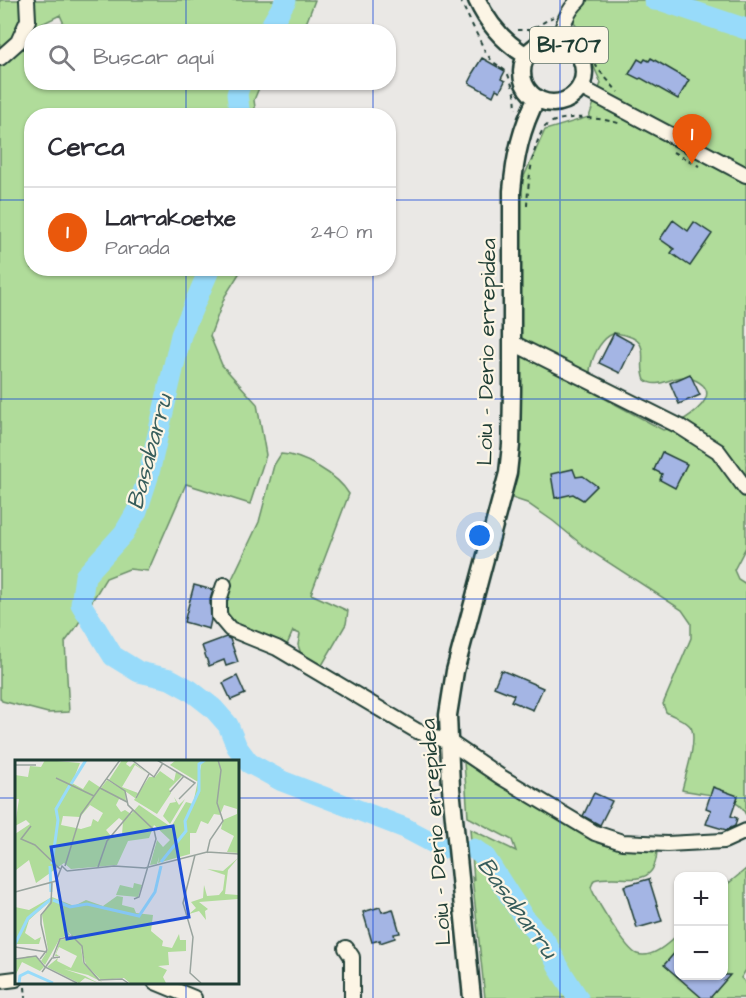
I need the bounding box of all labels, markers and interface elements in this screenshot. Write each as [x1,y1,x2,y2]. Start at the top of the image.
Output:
search box [24,24,396,90]
road number: BI-707 [530,27,608,63]
icon: search [45,41,78,74]
text: Buscar aquí [93,42,214,73]
pin: 1 [672,114,712,164]
text: Cerca [48,129,125,165]
text: Larrakoetxe [105,203,236,234]
text: 1 [66,218,69,246]
text: 240 m [311,218,372,246]
text: Parada [105,234,170,262]
street label: Loiu - Derio errepidea [470,238,504,466]
water label: Basabarru [118,389,182,513]
your location [465,521,494,550]
street label: Loiu - Derio errepidea [413,717,459,947]
inset map [15,760,238,983]
water label: Basabarru [469,850,566,967]
map controls [674,872,728,980]
button: + [674,872,728,926]
button: − [674,926,728,980]

